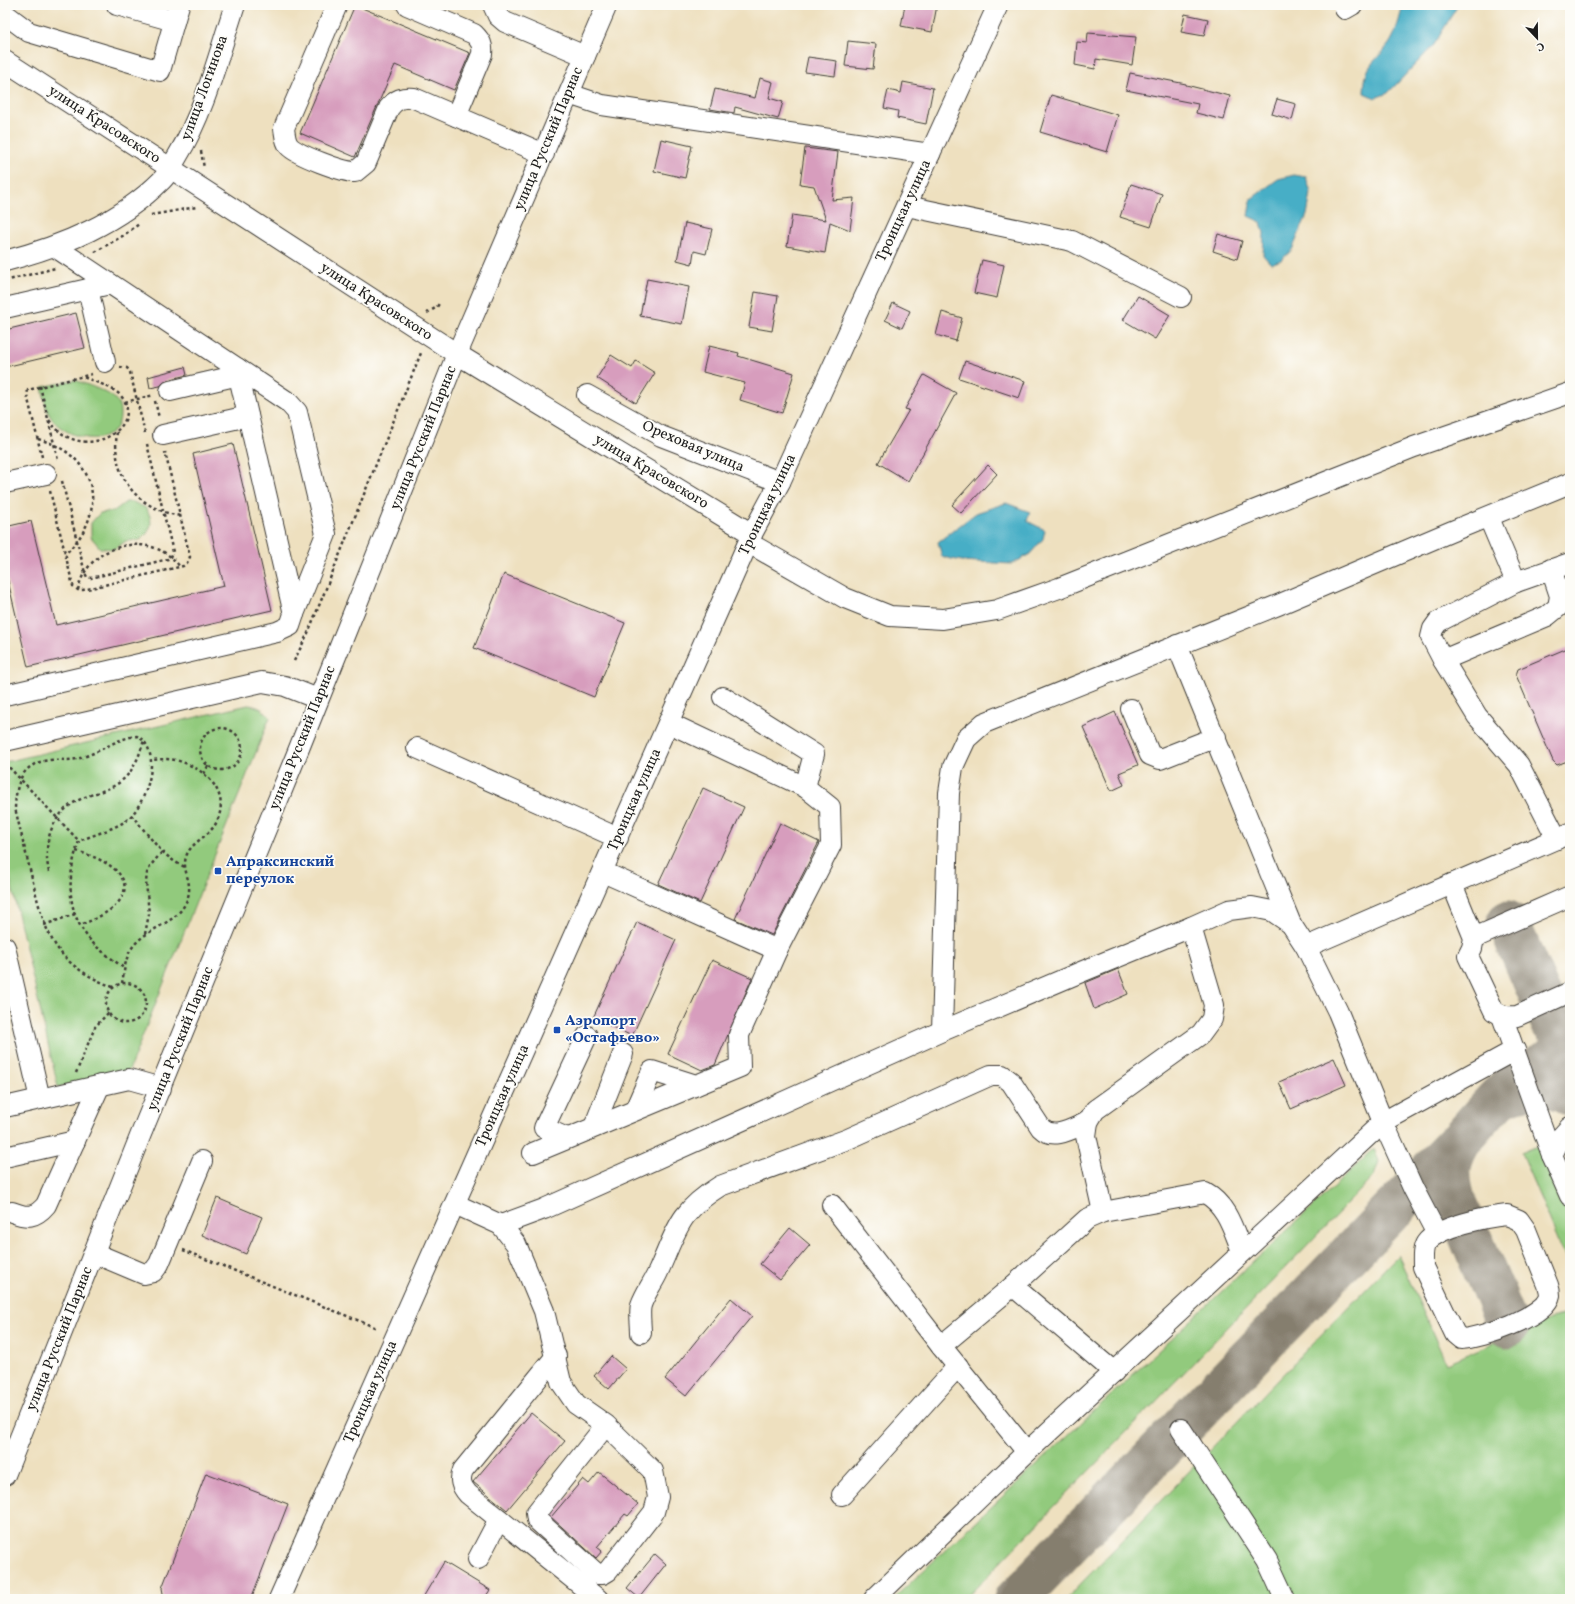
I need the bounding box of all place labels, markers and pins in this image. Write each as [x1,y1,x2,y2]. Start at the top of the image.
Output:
place label: Апраксинский переулок [226,852,335,890]
marker: Апраксинский переулок [213,866,223,876]
place label: Аэропорт «Остафьево» [565,1011,660,1049]
marker: Аэропорт «Остафьево» [552,1025,562,1035]

